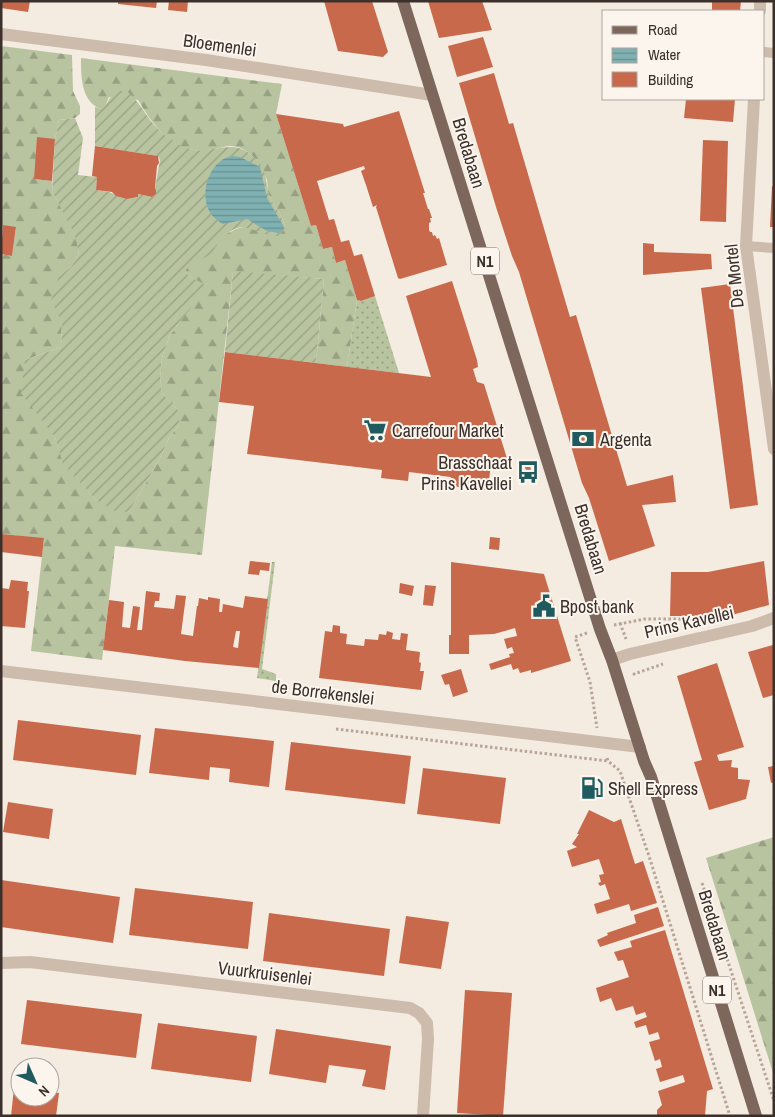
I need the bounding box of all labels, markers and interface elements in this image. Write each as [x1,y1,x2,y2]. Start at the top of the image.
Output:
legend [602,10,765,100]
text: Road [648,19,677,40]
street label: Bloemenlei [182,27,258,63]
text: Water [648,44,680,65]
text: Building [648,69,693,90]
street label: Bredabaan [446,115,492,191]
street label: De Mortel [718,243,750,309]
road number: N1 [471,248,499,274]
supermarket icon: Carrefour Market [362,417,388,443]
place label: Carrefour Market [392,418,504,443]
bank icon: Argenta [570,426,596,452]
place label: Argenta [599,427,652,452]
place label: Brasschaat Prins Kavellei [421,450,512,496]
bus stop icon: Brasschaat Prins Kavellei [515,459,541,485]
street label: Bredabaan [568,501,614,577]
public building icon: Bpost bank [531,593,557,619]
place label: Bpost bank [560,594,634,619]
street label: Prins Kavellei [642,600,736,644]
street label: de Borrekenslei [270,673,376,711]
fuel station icon: Shell Express [579,775,605,801]
place label: Shell Express [608,776,698,801]
street label: Bredabaan [692,887,738,963]
street label: Vuurkruisenlei [217,955,313,991]
road number: N1 [703,976,731,1004]
north arrow [10,1057,60,1107]
text: N [35,1082,53,1100]

